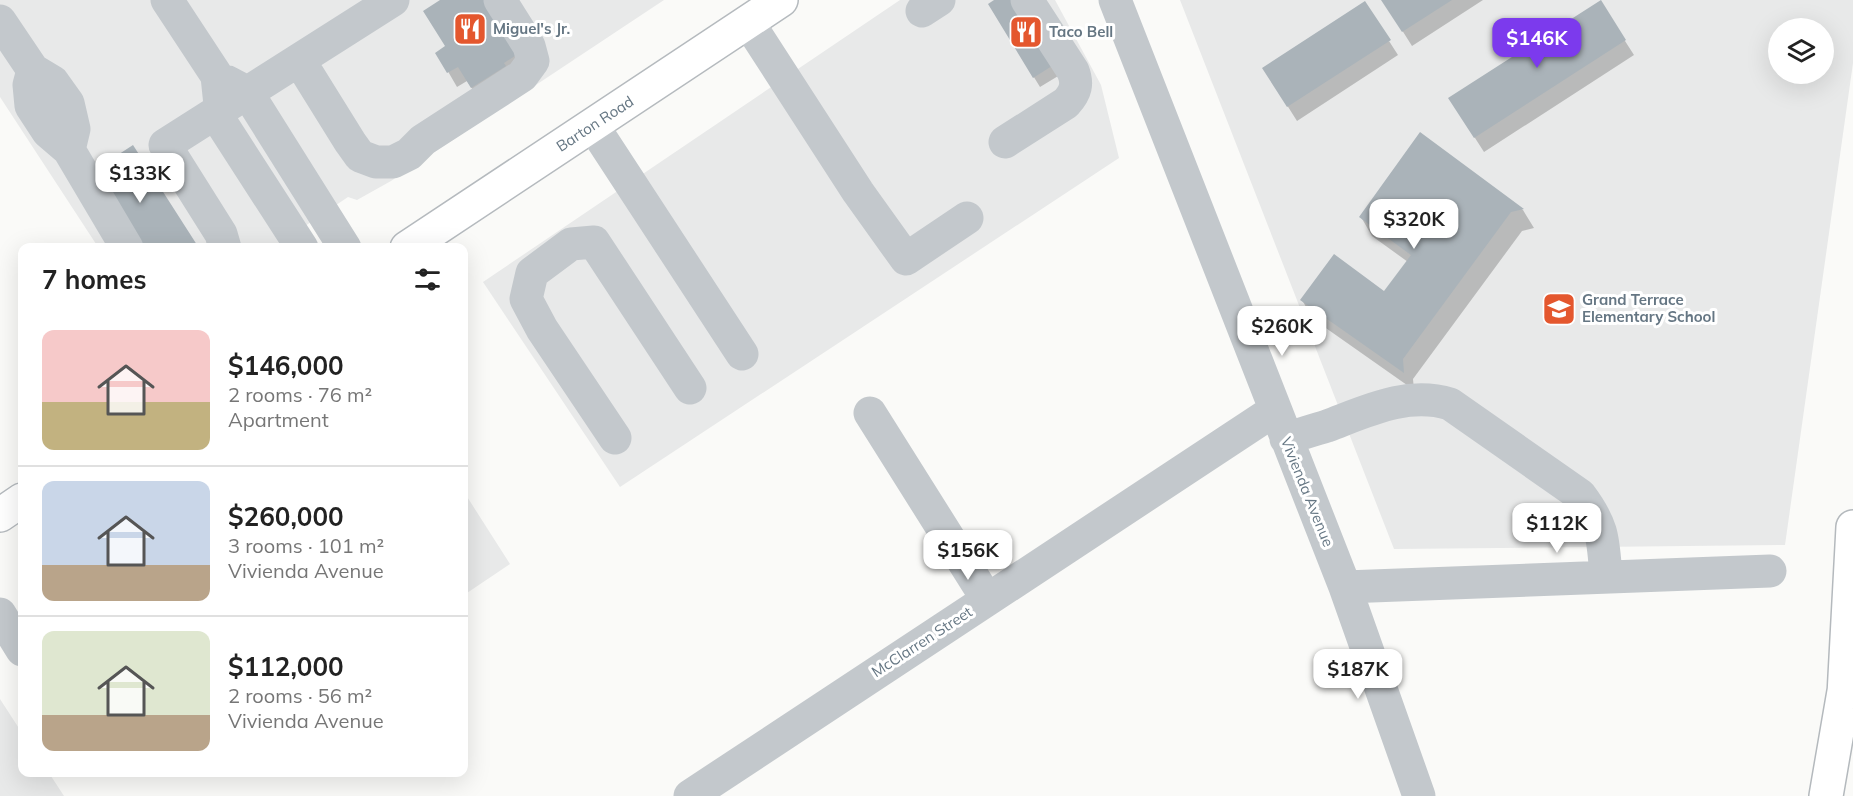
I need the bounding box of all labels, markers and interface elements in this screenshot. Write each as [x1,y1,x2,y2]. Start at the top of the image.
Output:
restaurant icon: Miguel's Jr. [452,11,488,47]
restaurant icon: Taco Bell [1008,14,1044,50]
pin: $146K [1495,18,1579,69]
map controls [1768,18,1834,84]
button: layers [1768,18,1834,84]
place label: Miguel's Jr. [493,19,570,38]
place label: Taco Bell [1049,22,1113,41]
text: $146K [1506,25,1568,50]
street label: Barton Road [553,92,637,156]
pin: $133K [98,153,182,204]
text: $133K [109,160,171,185]
pin: $320K [1372,199,1456,250]
text: $320K [1383,206,1445,231]
text: 7 homes [42,263,146,296]
icon: filters [411,263,444,296]
place label: Grand Terrace Elementary School [1582,290,1715,326]
school or university icon: Grand Terrace Elementary School [1541,291,1577,327]
pin: $260K [1240,306,1324,357]
text: $260K [1251,313,1313,338]
text: $146,000 [228,349,344,382]
icon: home [90,354,162,426]
text: 2 rooms · 76 m² [228,382,372,407]
text: Apartment [228,407,329,432]
street label: Vivienda Avenue [1277,434,1338,549]
text: $260,000 [228,500,344,533]
pin: $112K [1515,503,1599,554]
icon: home [90,505,162,577]
text: $112K [1526,510,1588,535]
pin: $156K [926,530,1010,581]
text: 3 rooms · 101 m² [228,533,384,558]
text: $156K [937,537,999,562]
text: Vivienda Avenue [228,558,384,583]
street label: McClarren Street [868,602,976,681]
pin: $187K [1316,649,1400,700]
text: $112,000 [228,650,344,683]
icon: home [90,655,162,727]
text: $187K [1327,656,1389,681]
text: 2 rooms · 56 m² [228,683,372,708]
text: Vivienda Avenue [228,708,384,733]

